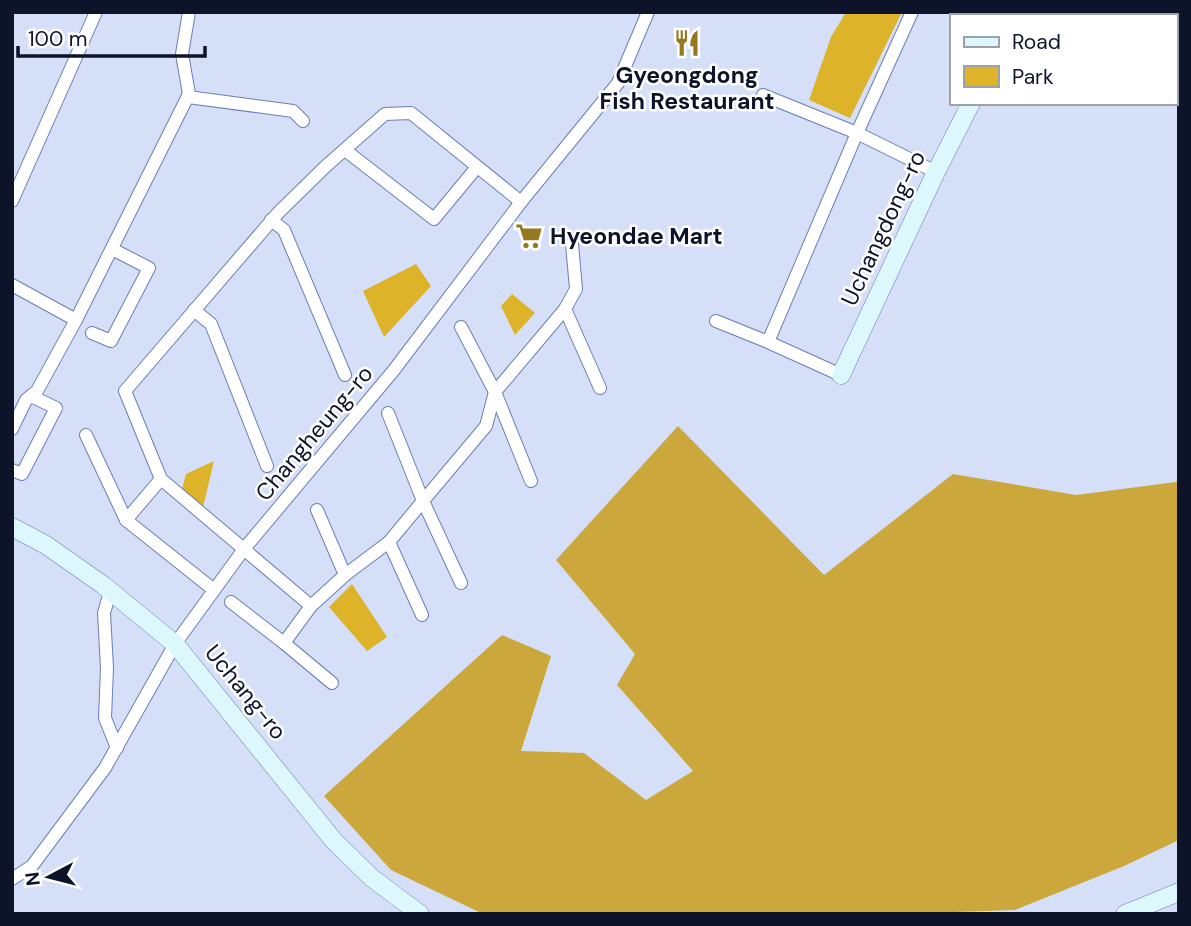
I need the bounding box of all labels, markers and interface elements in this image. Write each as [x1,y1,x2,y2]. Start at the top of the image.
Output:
scale bar [18,14,205,58]
legend [950,14,1177,105]
text: 100 m [28,25,88,53]
restaurant icon: Gyeongdong Fish Restaurant [672,28,702,58]
text: Road [1012,28,1061,56]
place label: Gyeongdong Fish Restaurant [599,60,775,116]
text: Park [1012,63,1054,91]
street label: Uchangdong-ro [834,146,932,310]
supermarket icon: Hyeondae Mart [514,221,544,251]
place label: Hyeondae Mart [550,221,722,251]
street label: Changheung-ro [249,359,379,507]
street label: Uchang-ro [198,638,294,746]
north arrow [14,842,84,912]
text: N [19,871,46,887]

